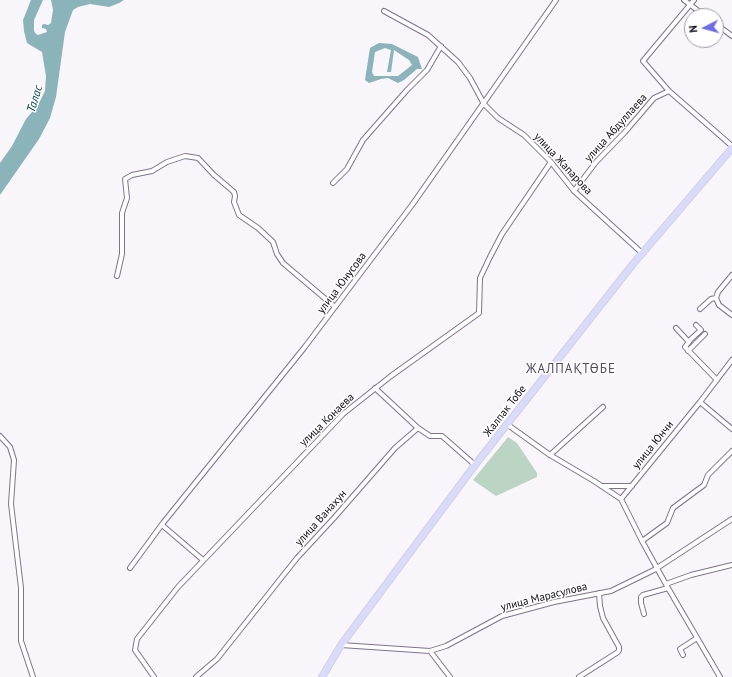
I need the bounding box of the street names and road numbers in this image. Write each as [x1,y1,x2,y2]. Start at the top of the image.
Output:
street label: улица Абдуллаева [582,91,650,165]
street label: улица Жапарова [531,130,595,198]
street label: улица Юнусова [315,250,369,316]
street label: Жалпак Тобе [481,383,529,439]
street label: улица Конаева [297,391,357,449]
street label: улица Юнчи [630,418,676,472]
street label: улица Ванахун [292,487,350,549]
street label: улица Марасулова [499,580,589,614]

